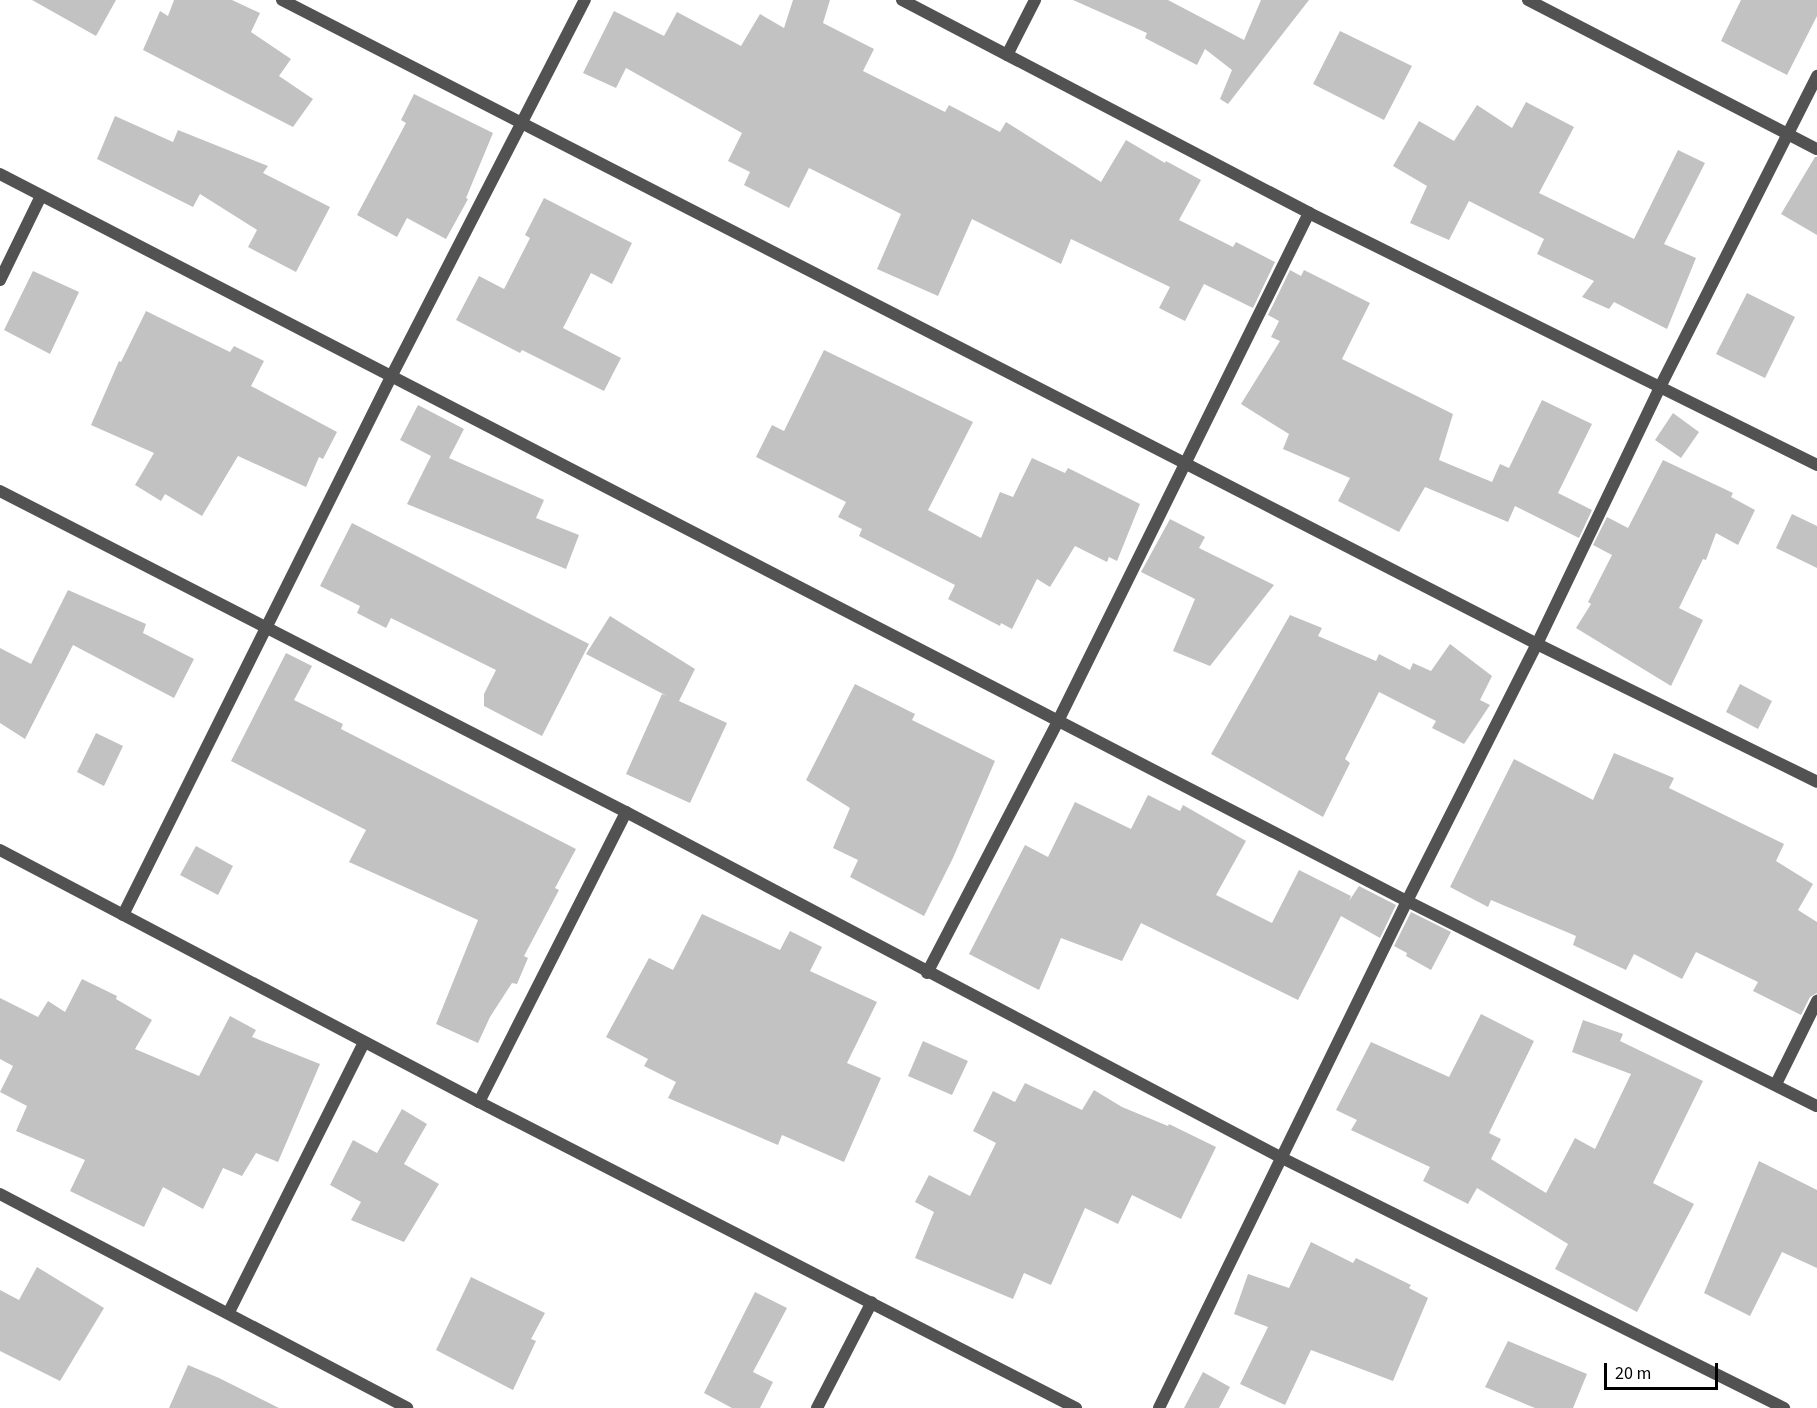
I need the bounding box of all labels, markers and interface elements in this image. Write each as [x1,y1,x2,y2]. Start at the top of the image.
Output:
scale bar [1607,1351,1721,1389]
text: 20 m [1615,1361,1651,1386]

